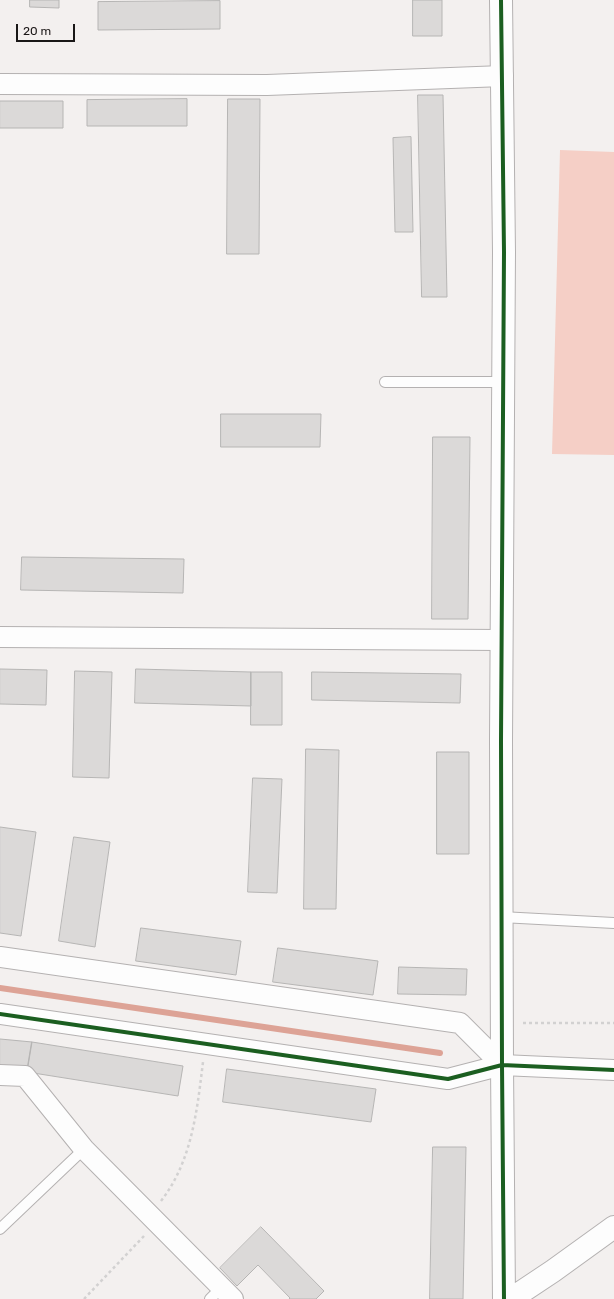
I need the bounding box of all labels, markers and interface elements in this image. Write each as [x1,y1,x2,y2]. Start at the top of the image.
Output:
scale bar [18,16,77,42]
text: 20 m [23,24,51,38]

